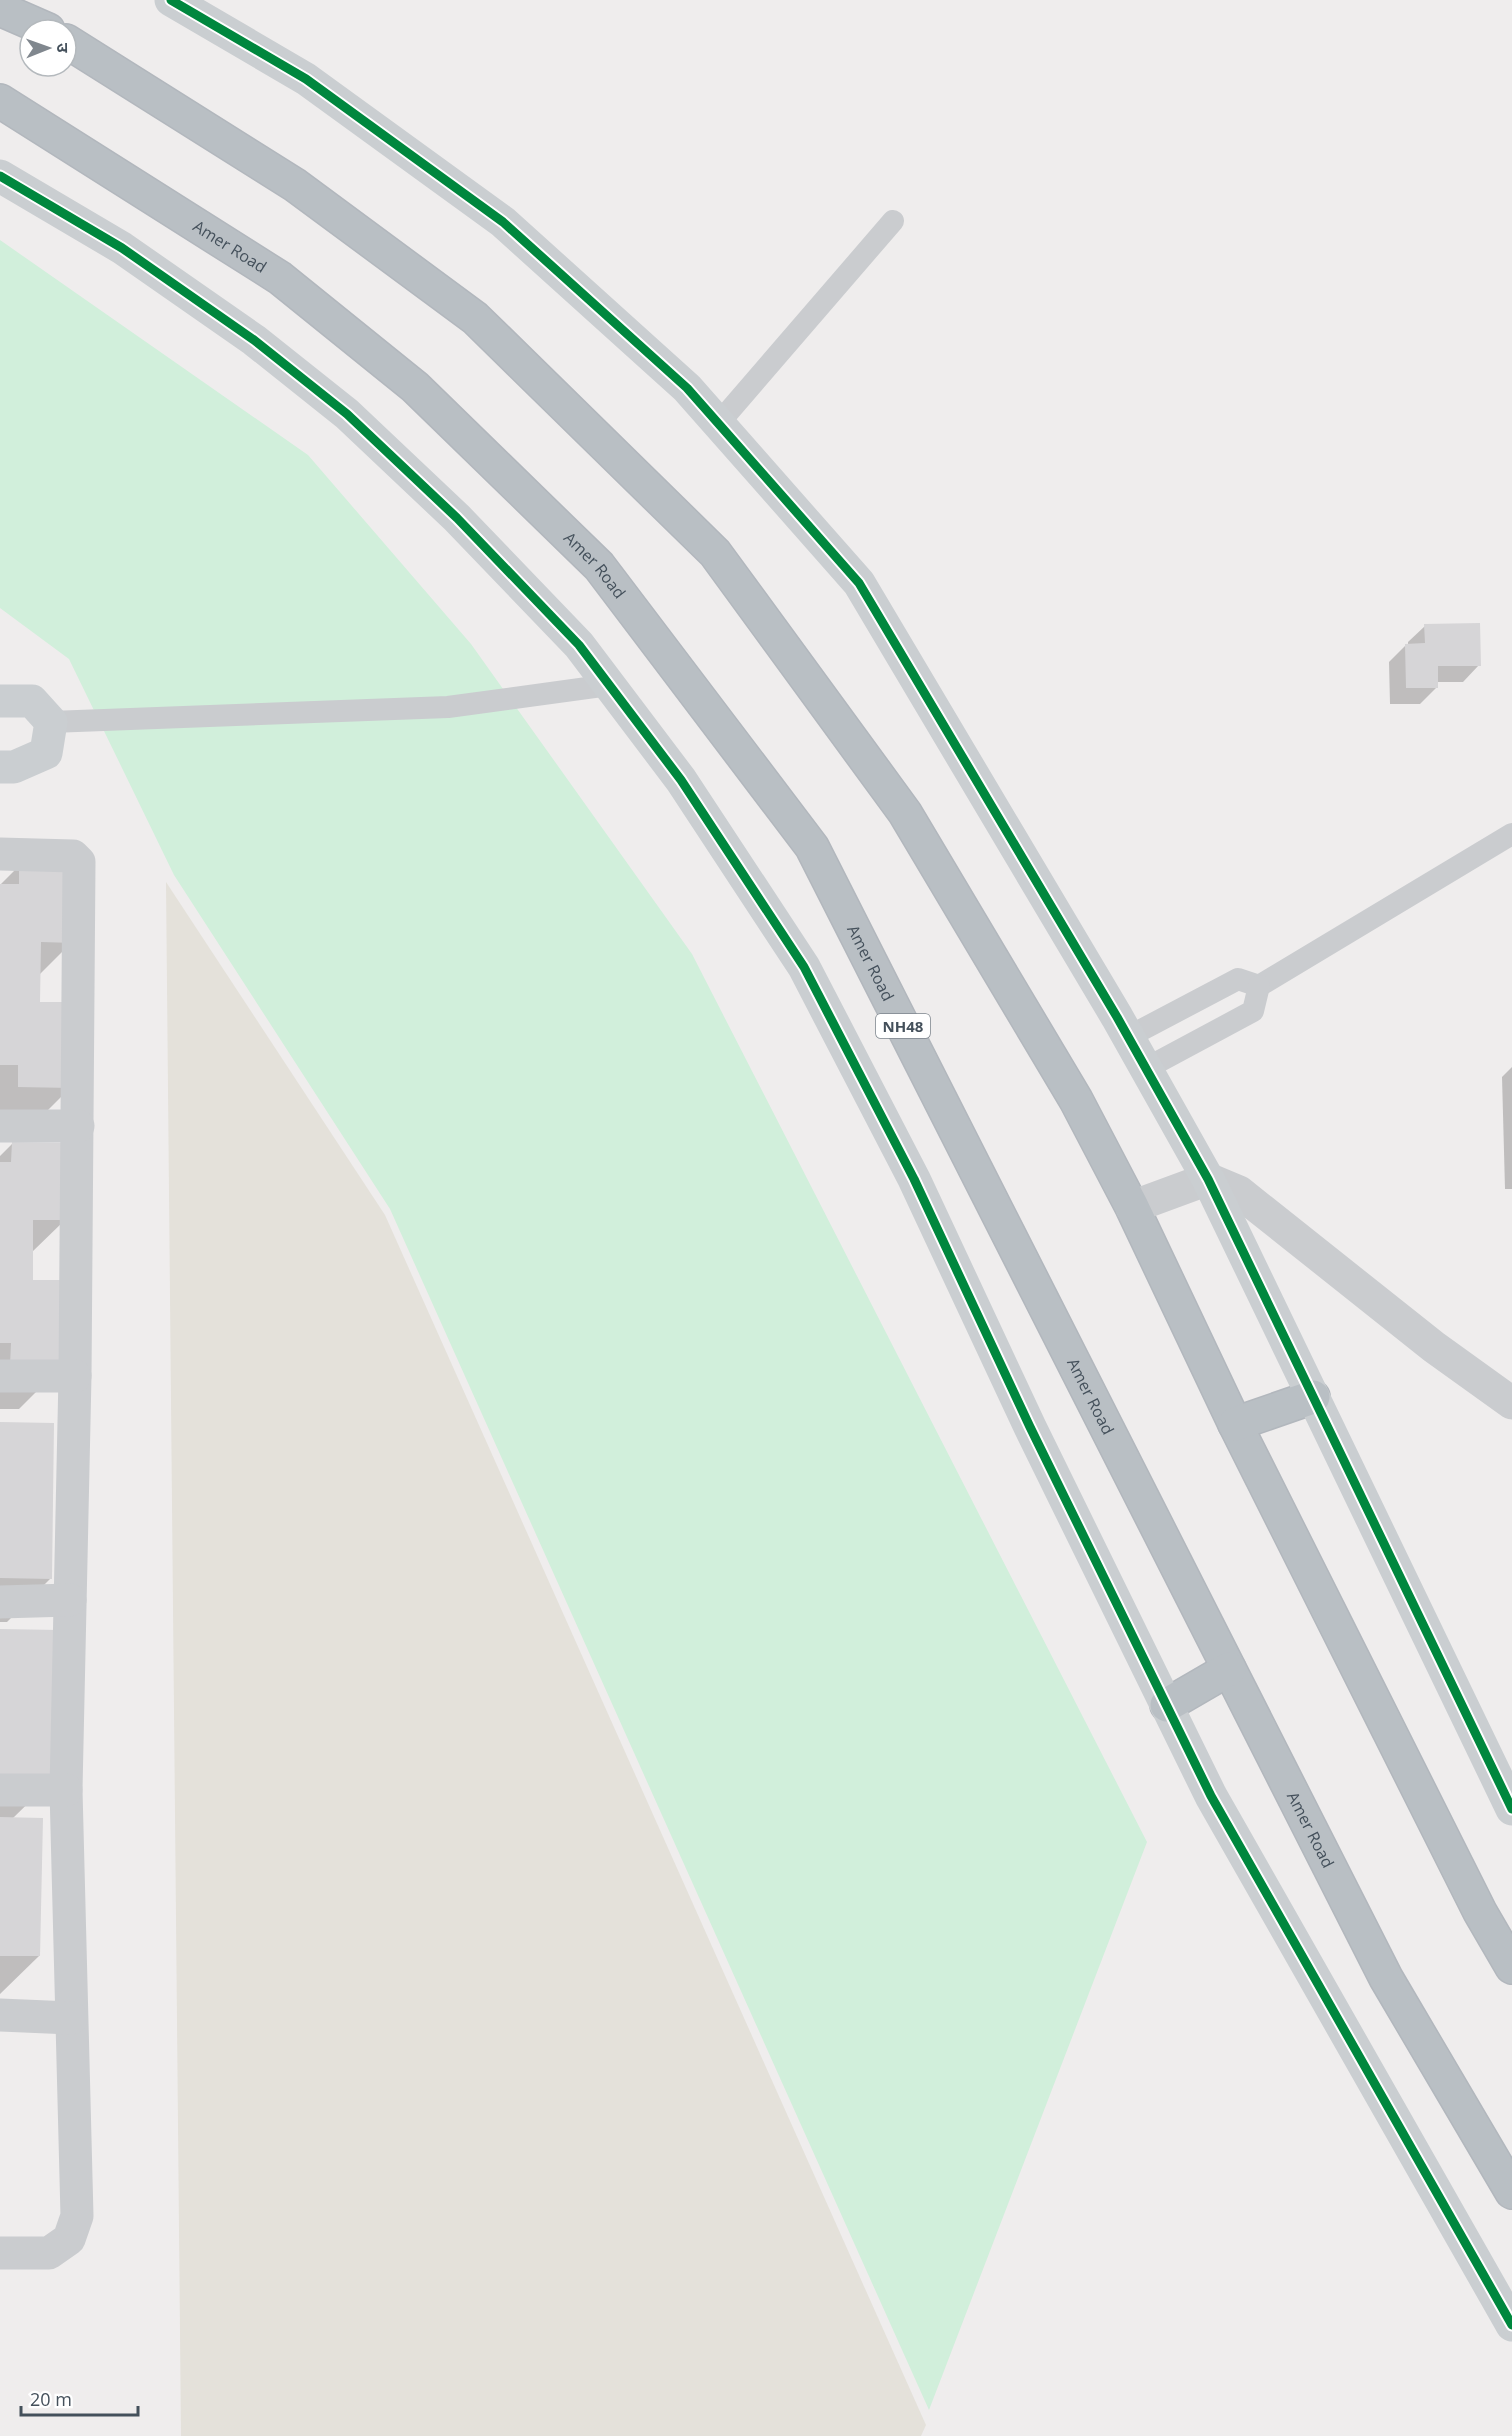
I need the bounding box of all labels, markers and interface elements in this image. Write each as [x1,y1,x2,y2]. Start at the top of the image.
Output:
north arrow [18,18,78,78]
text: उ [52,43,74,53]
street label: Amer Road [189,215,271,278]
street label: Amer Road [559,527,631,603]
street label: Amer Road [842,921,899,1005]
road number: NH48 [876,1014,930,1038]
street label: Amer Road [1062,1354,1119,1438]
street label: Amer Road [1282,1788,1339,1872]
scale bar [21,2379,138,2417]
text: 20 m [30,2387,72,2411]

